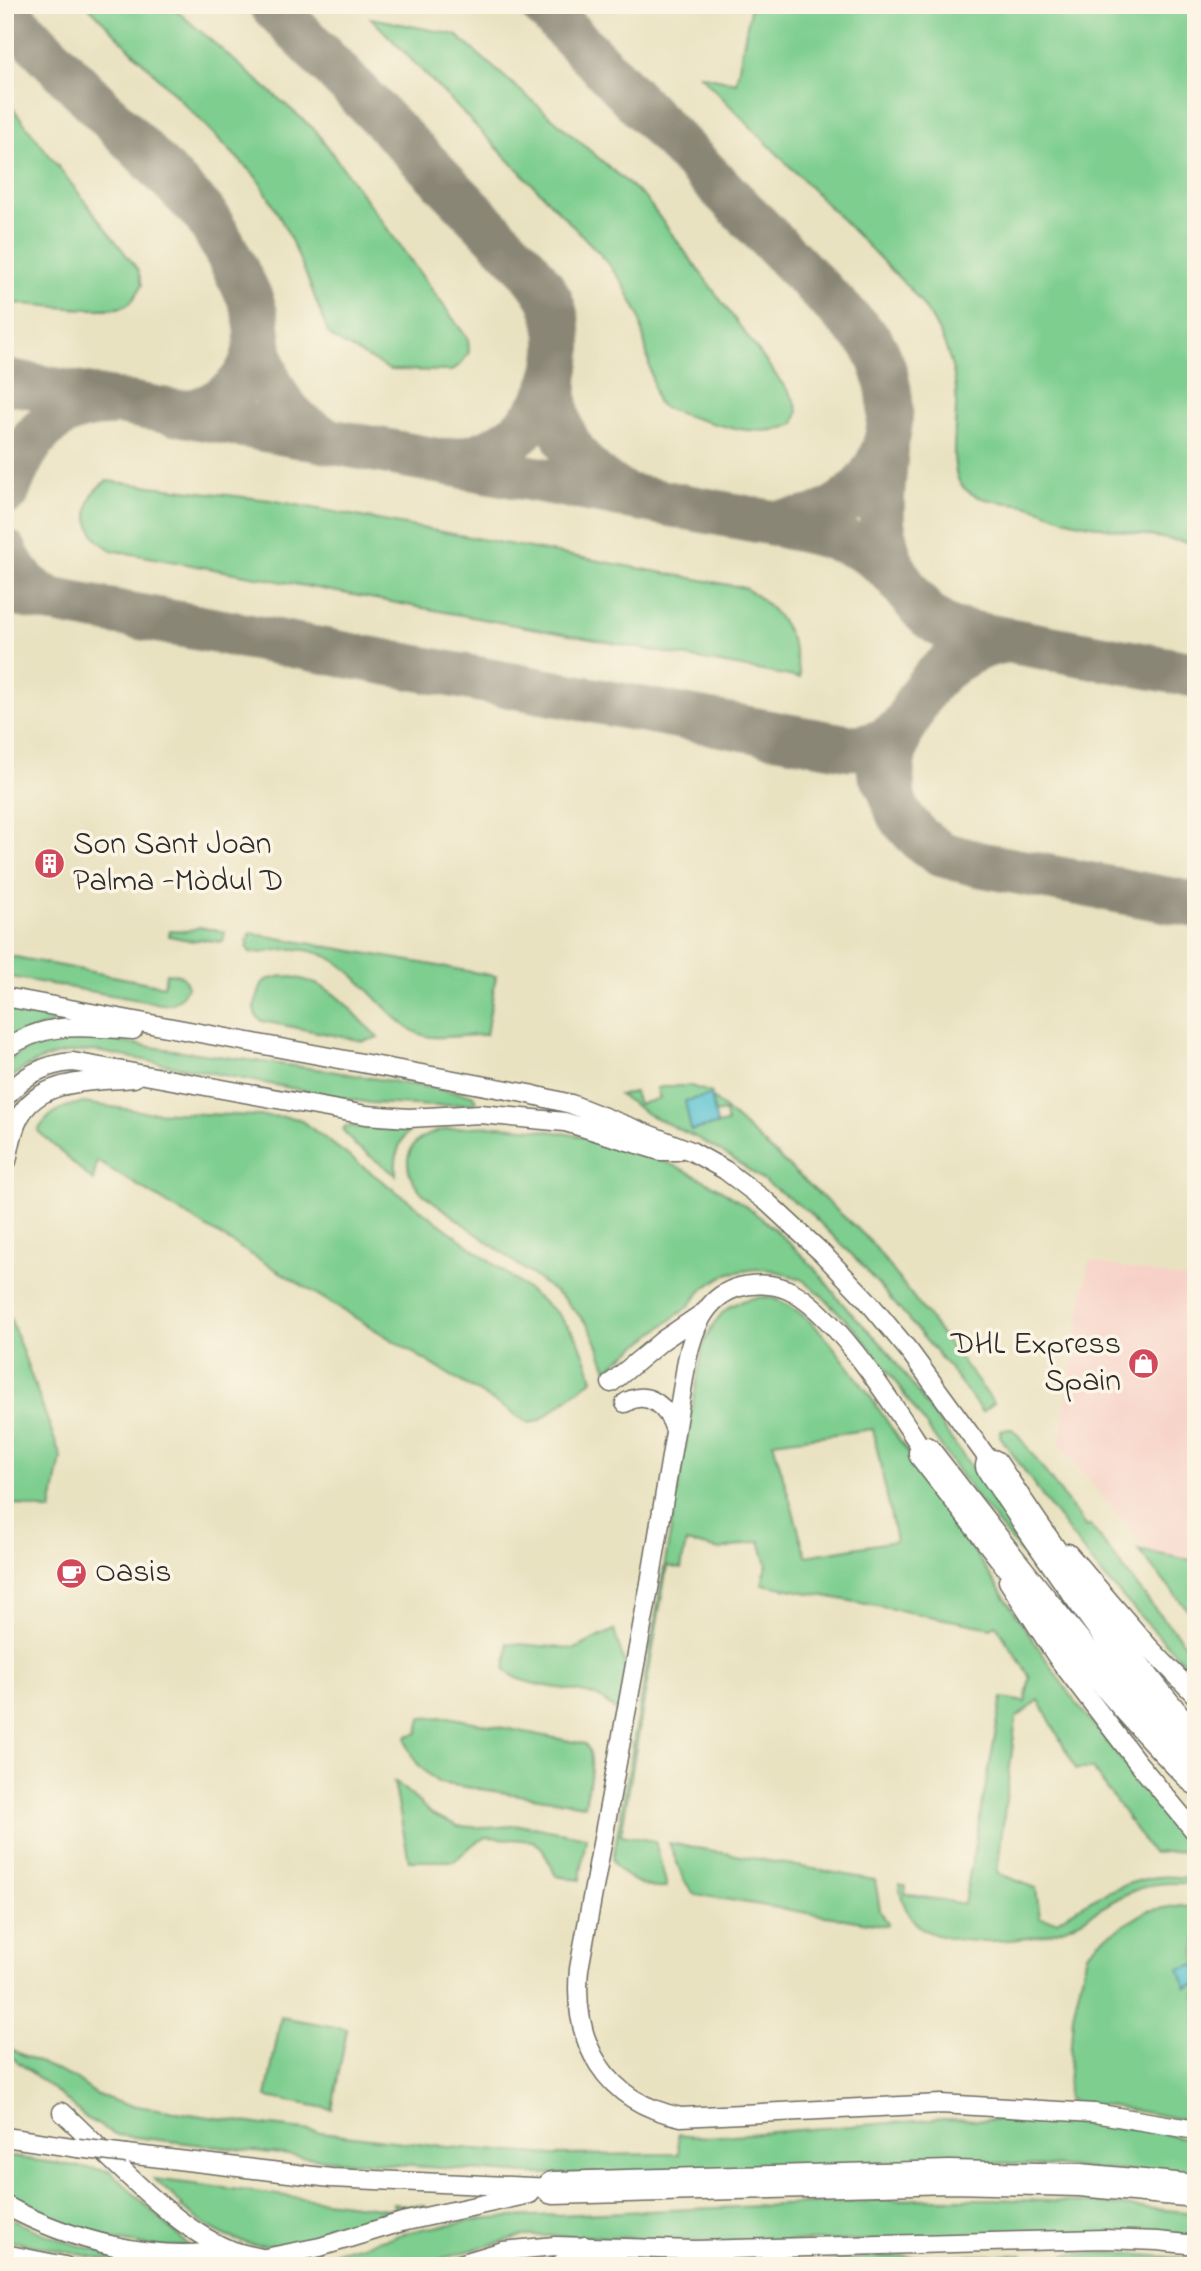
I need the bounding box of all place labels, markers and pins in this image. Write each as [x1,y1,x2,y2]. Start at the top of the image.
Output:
place label: Son Sant Joan Palma -Mòdul D [73,822,284,906]
building icon: Son Sant Joan Palma -Mòdul D [33,846,67,880]
place label: DHL Express Spain [950,1322,1121,1406]
shop icon: DHL Express Spain [1127,1346,1161,1380]
place label: Oasis [95,1550,172,1597]
cafe icon: Oasis [55,1556,89,1590]

